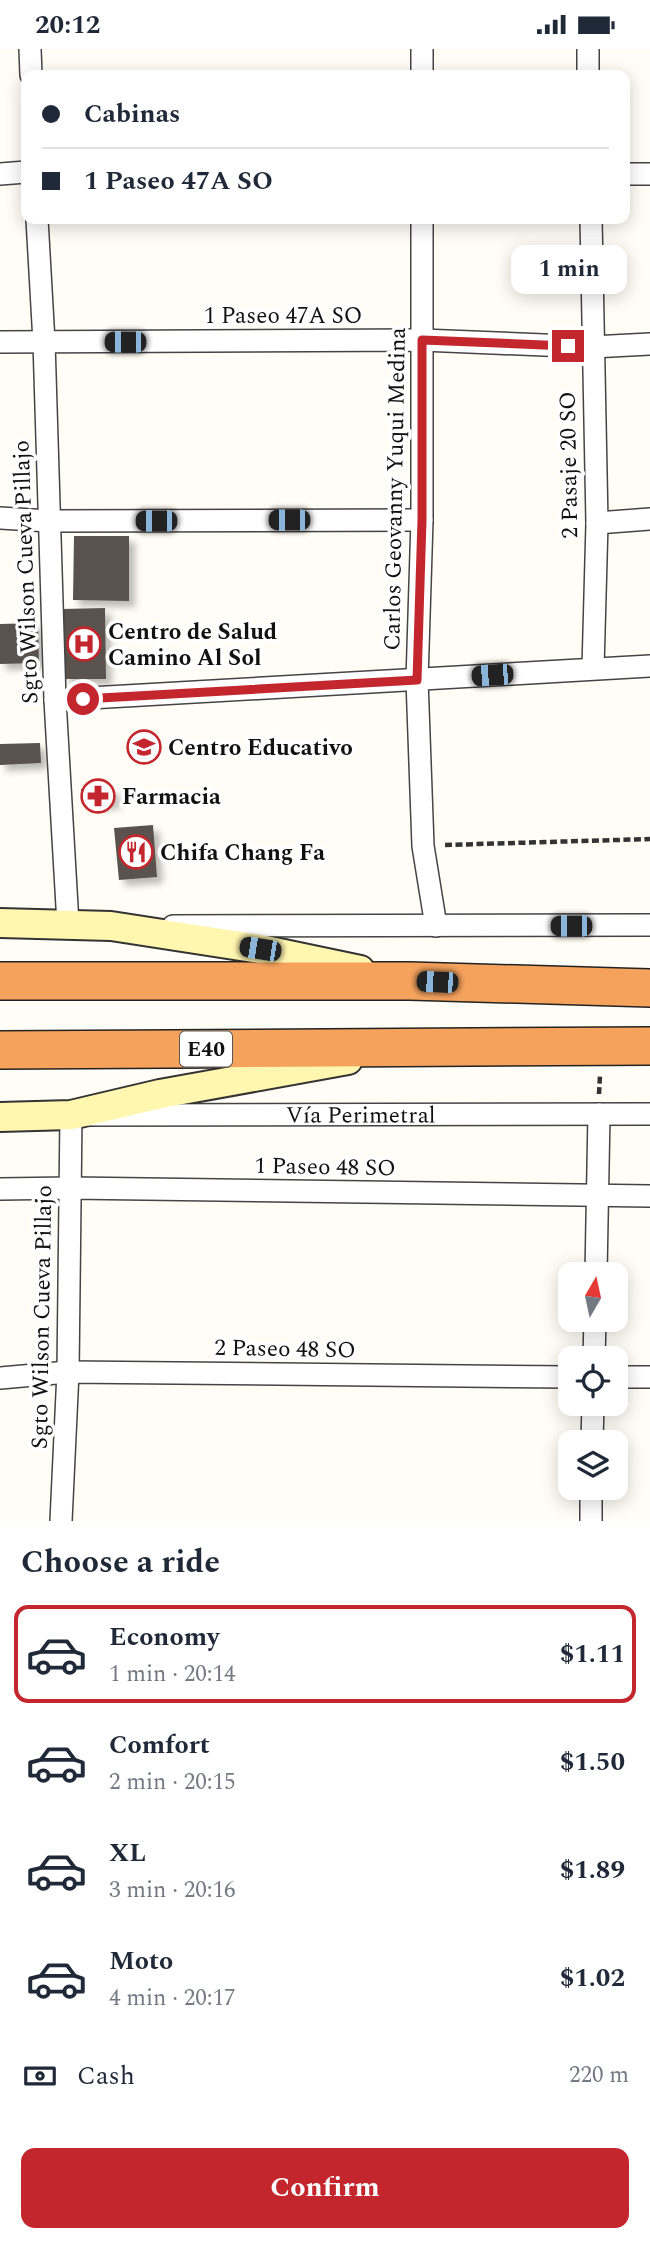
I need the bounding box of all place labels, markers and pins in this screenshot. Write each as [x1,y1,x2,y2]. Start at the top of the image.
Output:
place label: Centro de Salud Camino Al Sol [108,615,277,676]
hospital icon: Centro de Salud Camino Al Sol [65,625,103,663]
school or university icon: Centro Educativo [125,728,163,766]
place label: Centro Educativo [168,731,353,766]
pharmacy icon: Farmacia [79,777,117,815]
place label: Farmacia [122,780,221,815]
restaurant icon: Chifa Chang Fa [117,833,155,871]
place label: Chifa Chang Fa [160,836,325,871]

